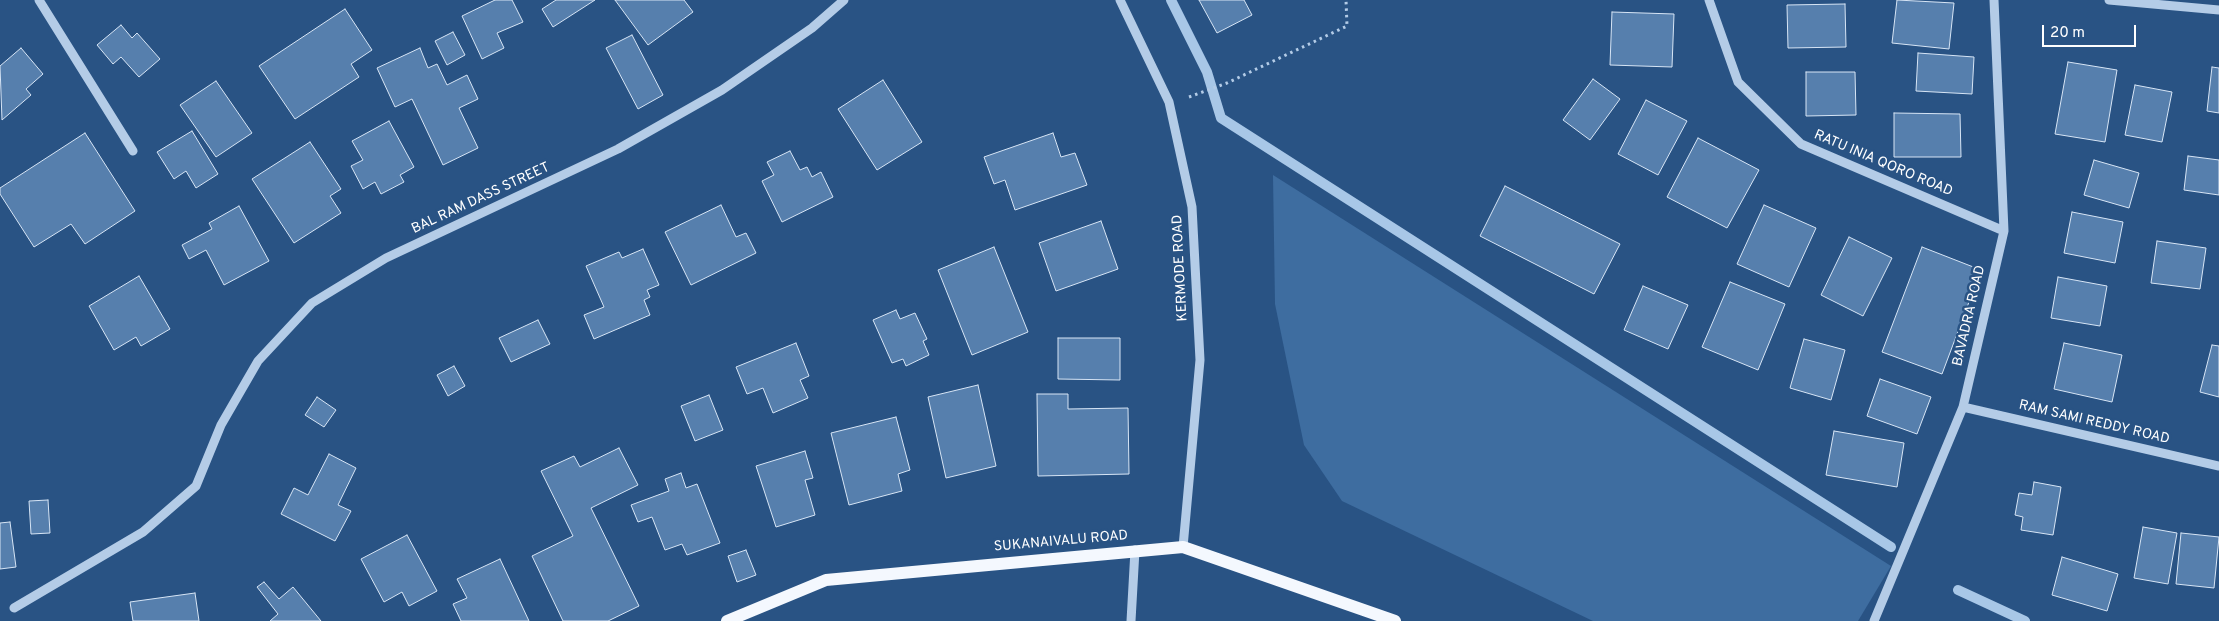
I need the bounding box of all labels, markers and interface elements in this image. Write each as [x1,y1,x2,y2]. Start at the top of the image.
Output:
scale bar [2044,15,2138,47]
text: 20 m [2050,24,2085,43]
street label: RATU INIA QORO ROAD [1811,127,1955,201]
street label: BAL RAM DASS STREET [409,160,553,238]
street label: KERMODE ROAD [1170,214,1192,322]
street label: BAVADRA ROAD [1950,264,1990,368]
street label: RAM SAMI REDDY ROAD [2017,397,2171,449]
street label: SUKANAIVALU ROAD [993,528,1129,556]

